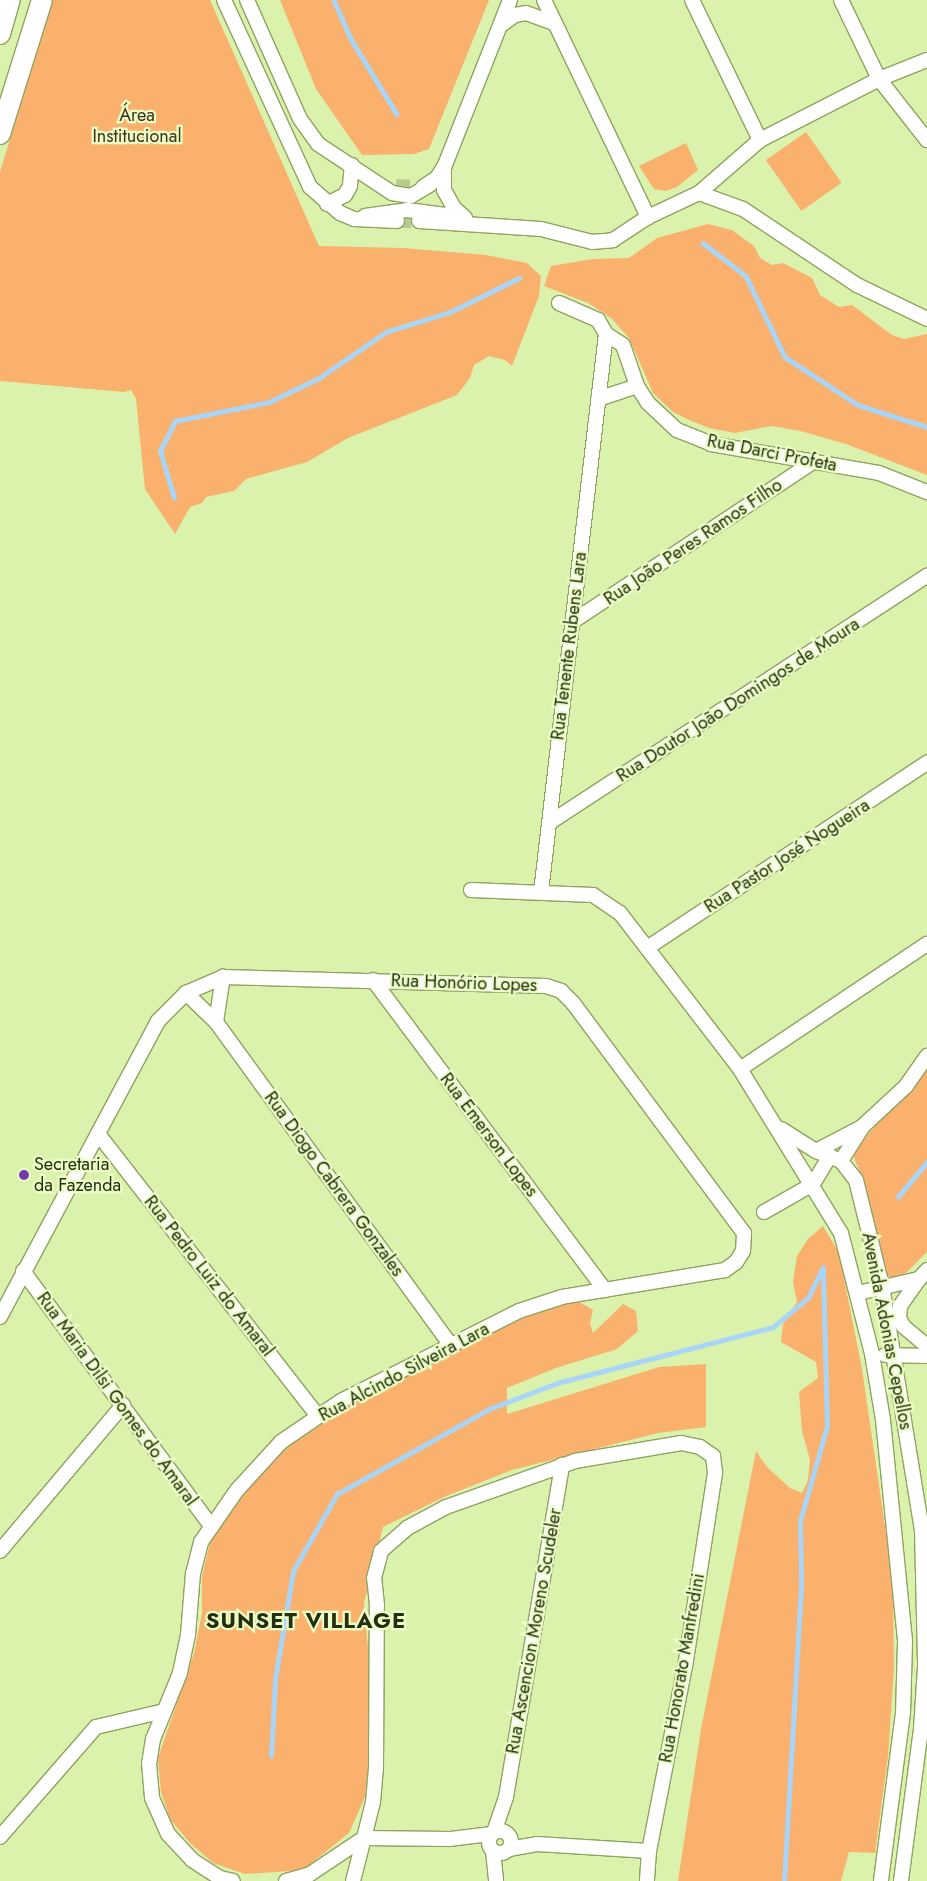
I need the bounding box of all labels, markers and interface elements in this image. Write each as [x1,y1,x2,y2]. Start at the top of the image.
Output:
park label: Área Institucional [92,105,182,148]
street label: Rua Darci Profeta [705,430,839,476]
street label: Rua João Peres Ramos Filho [600,474,786,610]
street label: Rua Tenente Rubens Lara [547,551,591,741]
street label: Rua Doutor João Domingos de Moura [612,613,864,787]
street label: Rua Pastor José Nogueira [700,794,874,918]
street label: Rua Honório Lopes [390,970,538,996]
street label: Rua Emerson Lopes [435,1069,543,1201]
street label: Rua Diogo Cabrera Gonzales [260,1087,408,1281]
place label: Secretaria da Fazenda [34,1154,121,1196]
marker: Secretaria da Fazenda [18,1169,30,1181]
street label: Rua Pedro Luiz do Amaral [139,1191,279,1361]
street label: Avenida Adonias Cepellos [857,1231,917,1431]
street label: Rua Maria Dilsi Gomes do Amaral [32,1288,202,1510]
street label: Rua Alcindo Silveira Lara [315,1318,493,1426]
street label: Rua Ascencion Moreno Scudeler [502,1506,566,1756]
street label: Rua Honorato Manfredini [655,1572,709,1764]
district label: SUNSET VILLAGE [204,1608,408,1634]

